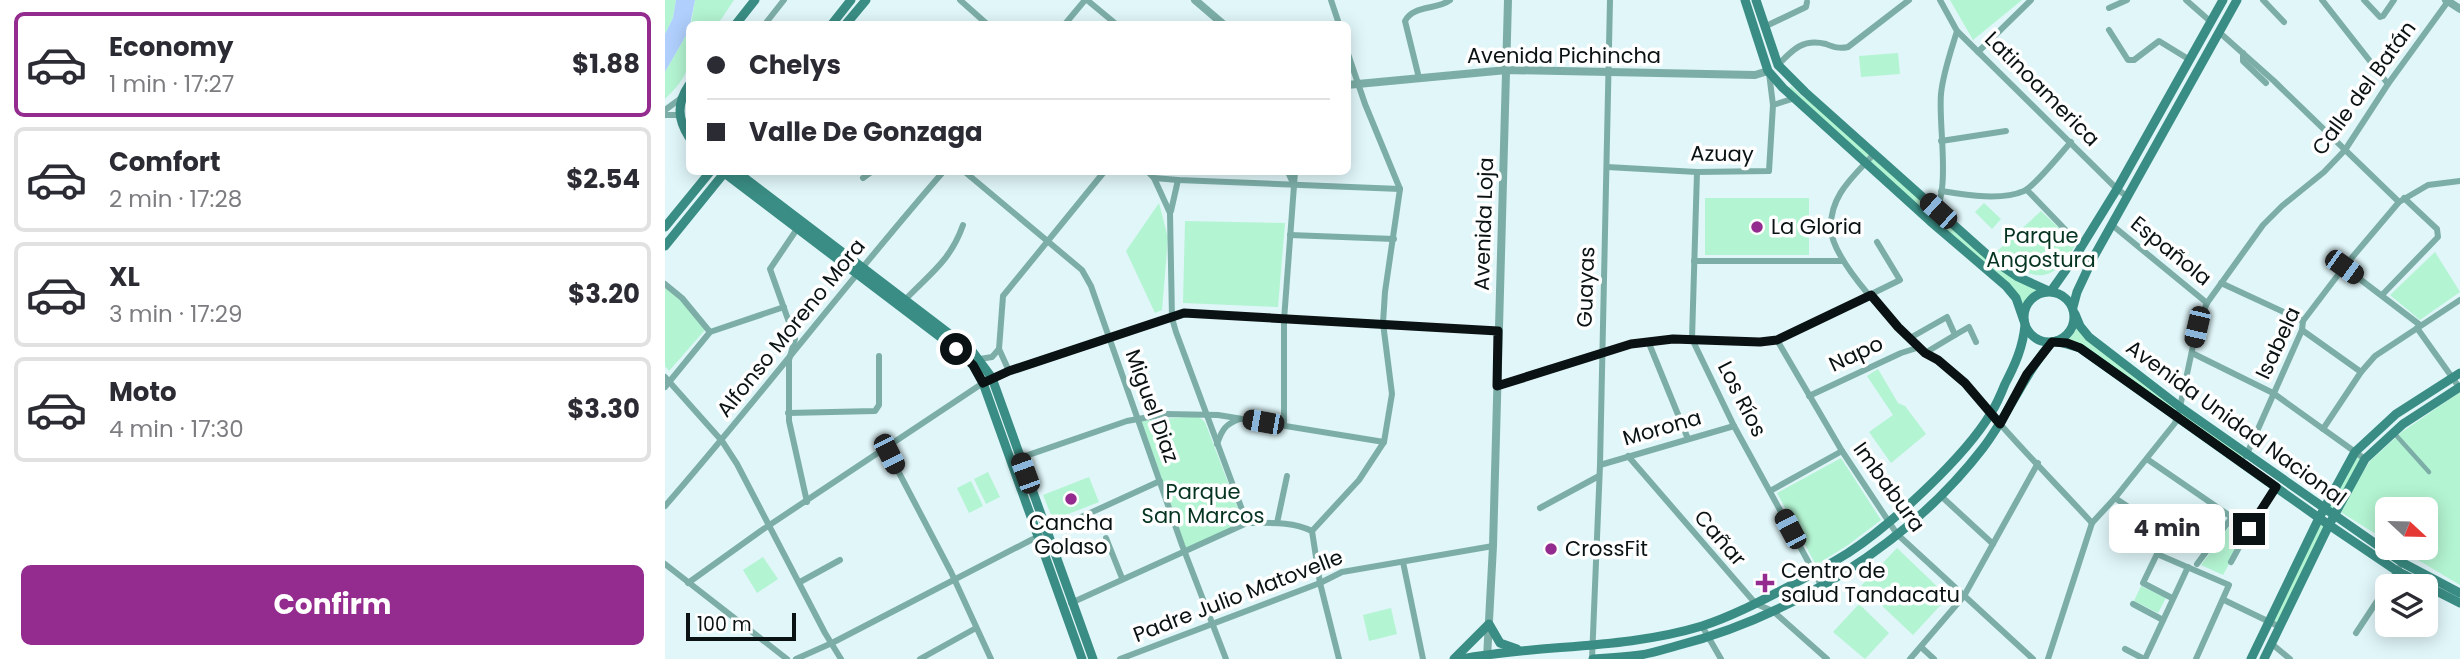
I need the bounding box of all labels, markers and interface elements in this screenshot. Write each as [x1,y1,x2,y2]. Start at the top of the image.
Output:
street label: Calle del Batán [2305,15,2422,161]
street label: Latinoamerica [1978,25,2106,153]
text: Economy [109,29,233,65]
icon: car [25,33,88,96]
street label: Avenida Pichincha [1467,41,1661,70]
text: $1.88 [572,46,640,82]
text: Chelys [749,47,841,83]
text: 1 min · 17:27 [109,68,234,100]
text: Valle De Gonzaga [749,114,983,150]
street label: Azuay [1690,138,1754,169]
text: Comfort [109,144,221,180]
icon: car [25,148,88,211]
street label: Avenida Loja [1467,157,1500,291]
text: $2.54 [566,161,640,197]
text: 2 min · 17:28 [109,183,242,215]
car [1916,189,1961,233]
street label: Española [2125,209,2218,292]
place label: La Gloria [1771,212,1862,241]
marker: La Gloria [1749,219,1765,235]
park label: Parque Angostura [1986,221,2096,274]
street label: Alfonso Moreno Mora [710,232,872,423]
street label: Guayas [1570,246,1601,328]
car [2321,246,2368,288]
text: XL [109,259,140,295]
icon: car [25,263,88,326]
text: $3.20 [568,276,640,312]
text: 3 min · 17:29 [109,298,242,330]
street label: Isabela [2248,302,2307,384]
car [2183,304,2212,350]
street label: Napo [1824,328,1888,379]
route start [940,333,972,365]
street label: Avenida Unidad Nacional [2120,333,2352,512]
street label: Miguel Diaz [1119,345,1186,466]
street label: Los Ríos [1711,356,1774,442]
text: Moto [109,374,177,410]
icon: car [25,378,88,441]
text: $3.30 [567,391,640,427]
street label: Morona [1619,402,1705,453]
car [1241,408,1286,436]
text: 4 min · 17:30 [109,413,244,445]
car [871,431,908,477]
street label: Imbabura [1847,436,1932,538]
car [1008,450,1043,496]
park label: Parque San Marcos [1142,477,1264,530]
marker: Cancha Golaso [1063,491,1079,507]
north arrow [2375,497,2438,560]
map controls [2375,497,2438,637]
street label: Cañar [1688,503,1753,572]
callout: 4 min [2109,504,2225,554]
car [1771,506,1810,552]
place label: Cancha Golaso [1029,508,1113,561]
text: 4 min [2133,512,2201,544]
route end [2233,513,2265,545]
place label: CrossFit [1565,534,1648,563]
marker: CrossFit [1543,541,1559,557]
street label: Padre Julio Matovelle [1129,542,1347,649]
place label: Centro de salud Tandacatu [1781,556,1960,609]
button: Confirm [21,565,644,645]
marker: Centro de salud Tandacatu [1755,573,1775,593]
button: layers [2375,574,2438,637]
scale bar [686,610,796,642]
text: 100 m [697,611,752,638]

